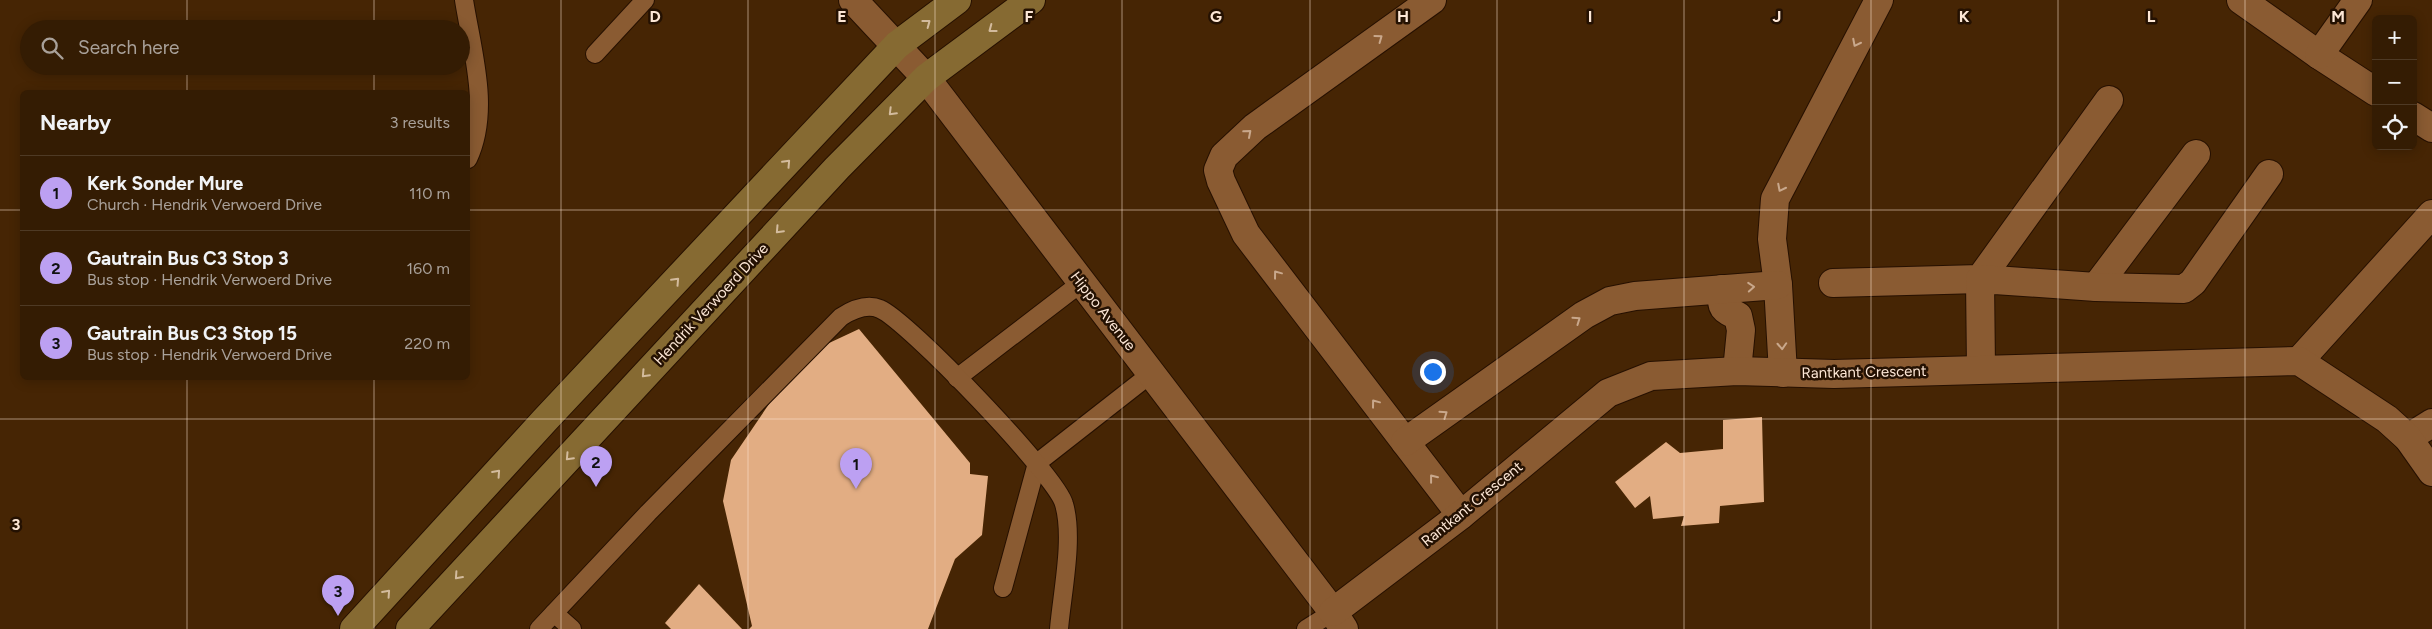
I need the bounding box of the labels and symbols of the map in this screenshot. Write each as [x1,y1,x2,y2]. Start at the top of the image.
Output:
text: D [649,7,661,26]
text: E [837,7,847,26]
text: F [1025,7,1034,26]
text: G [1210,7,1222,26]
text: H [1397,7,1409,26]
text: I [1588,7,1592,26]
text: J [1773,7,1781,26]
text: K [1959,7,1970,26]
text: L [2147,7,2156,26]
text: M [2331,7,2345,26]
one-way arrow [921,20,930,28]
one-way arrow [988,23,998,32]
one-way arrow [1374,35,1383,44]
one-way arrow [1852,38,1862,47]
one-way arrow [889,107,898,116]
one-way arrow [1242,130,1251,139]
one-way arrow [781,159,790,168]
one-way arrow [1777,182,1787,191]
one-way arrow [776,224,785,233]
street label: Hendrik Verwoerd Drive [650,239,772,369]
street label: Hippo Avenue [1066,268,1140,354]
one-way arrow [1274,271,1282,280]
one-way arrow [670,278,679,287]
one-way arrow [1747,281,1755,292]
one-way arrow [1571,317,1581,326]
one-way arrow [1776,343,1787,351]
your location [1420,359,1446,385]
street label: Rantkant Crescent [1801,362,1927,382]
one-way arrow [642,369,651,378]
one-way arrow [1372,399,1381,409]
one-way arrow [1439,411,1448,420]
pin: 2 [580,446,612,487]
pin: 1 [840,448,872,489]
one-way arrow [565,451,574,460]
street label: Rantkant Crescent [1418,457,1526,550]
one-way arrow [491,470,500,479]
one-way arrow [1430,474,1439,484]
text: 3 [12,515,21,534]
one-way arrow [455,570,464,579]
pin: 3 [322,575,354,616]
one-way arrow [381,590,390,599]

